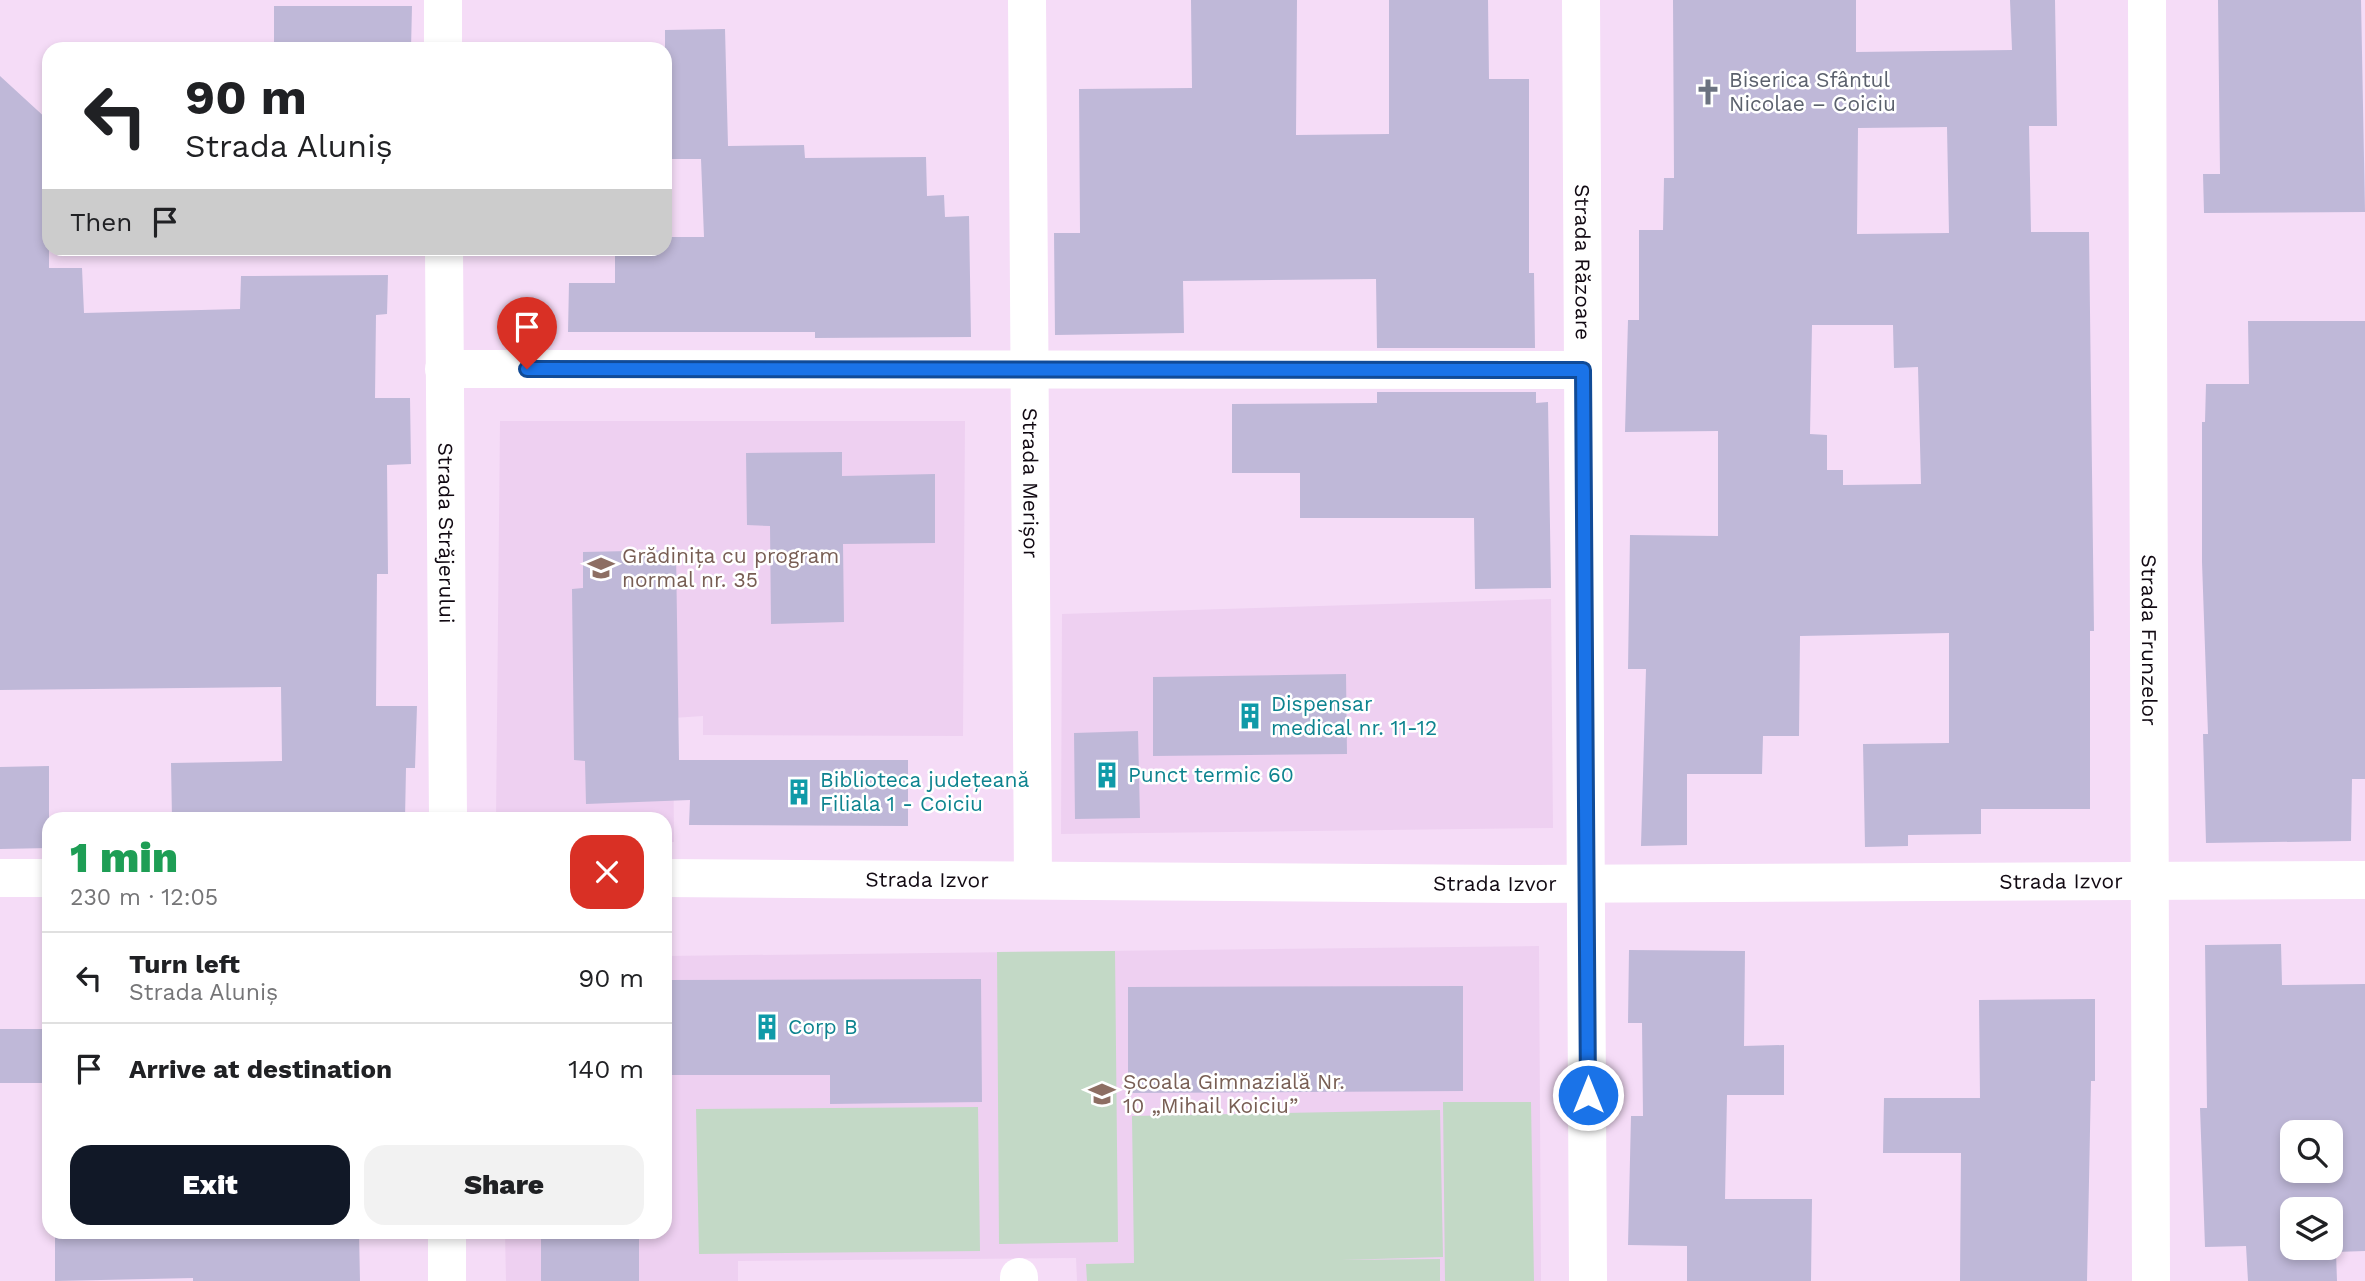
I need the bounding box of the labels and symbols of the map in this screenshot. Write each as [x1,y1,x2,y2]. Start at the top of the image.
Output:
place label: Biserica Sfântul Nicolae – Coiciu [1729,67,1896,116]
church icon: Biserica Sfântul Nicolae – Coiciu [1693,77,1723,107]
street label: Strada Răzoare [1570,184,1596,340]
pin [497,297,557,369]
street label: Strada Merișor [1018,408,1044,559]
street label: Strada Străjerului [433,442,460,624]
place label: Grădinița cu program normal nr. 35 [622,543,839,592]
school or university icon: Grădinița cu program normal nr. 35 [586,553,616,583]
street label: Strada Frunzelor [2137,554,2162,726]
place label: Dispensar medical nr. 11-12 [1271,691,1437,740]
building icon: Dispensar medical nr. 11-12 [1235,701,1265,731]
building icon: Punct termic 60 [1092,760,1122,790]
place label: Punct termic 60 [1128,762,1294,787]
place label: Biblioteca județeană Filiala 1 - Coiciu [820,767,1029,816]
building icon: Biblioteca județeană Filiala 1 - Coiciu [784,777,814,807]
street label: Strada Izvor [865,866,989,892]
street label: Strada Izvor [1999,868,2123,894]
street label: Strada Izvor [1433,870,1557,896]
building icon: Corp B [752,1012,782,1042]
place label: Corp B [788,1014,858,1039]
position arrow [1551,1058,1625,1132]
place label: Școala Gimnazială Nr. 10 „Mihail Koiciu” [1123,1069,1345,1118]
school or university icon: Școala Gimnazială Nr. 10 „Mihail Koiciu” [1087,1079,1117,1109]

